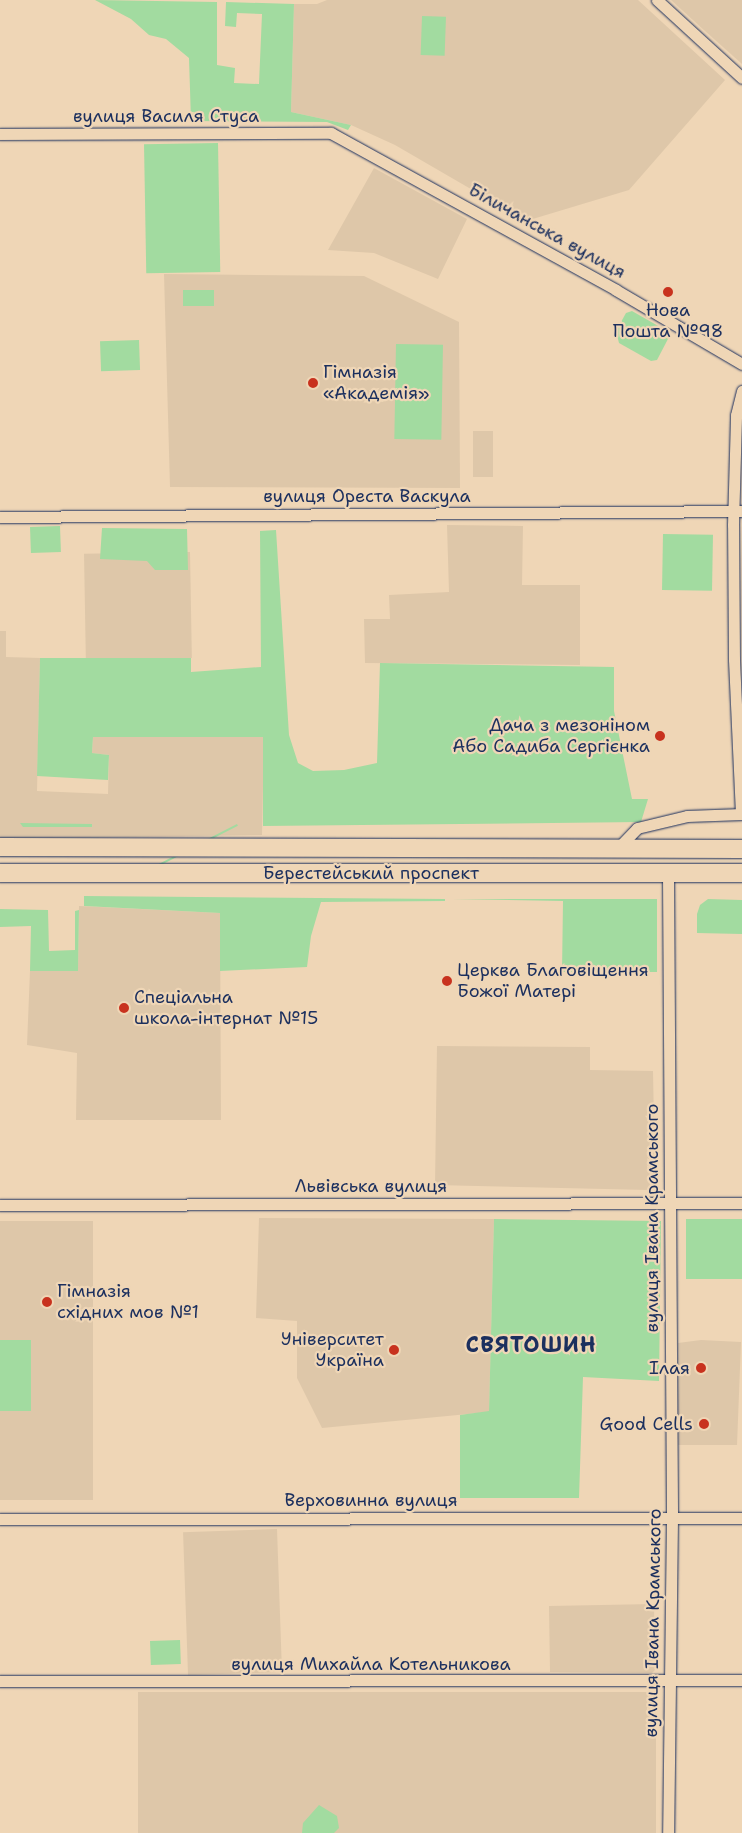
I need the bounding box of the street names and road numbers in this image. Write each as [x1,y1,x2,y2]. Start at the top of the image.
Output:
street label: вулиця Василя Стуса [73,105,259,127]
street label: Біличанська вулиця [465,179,629,283]
street label: вулиця Ореста Васкула [263,485,471,507]
street label: Берестейський проспект [263,862,479,884]
street label: вулиця Івана Крамського [641,1103,663,1333]
street label: Львівська вулиця [295,1175,447,1197]
street label: Верховинна вулиця [284,1489,458,1511]
street label: вулиця Івана Крамського [640,1508,666,1738]
street label: вулиця Михайла Котельникова [231,1653,511,1675]

